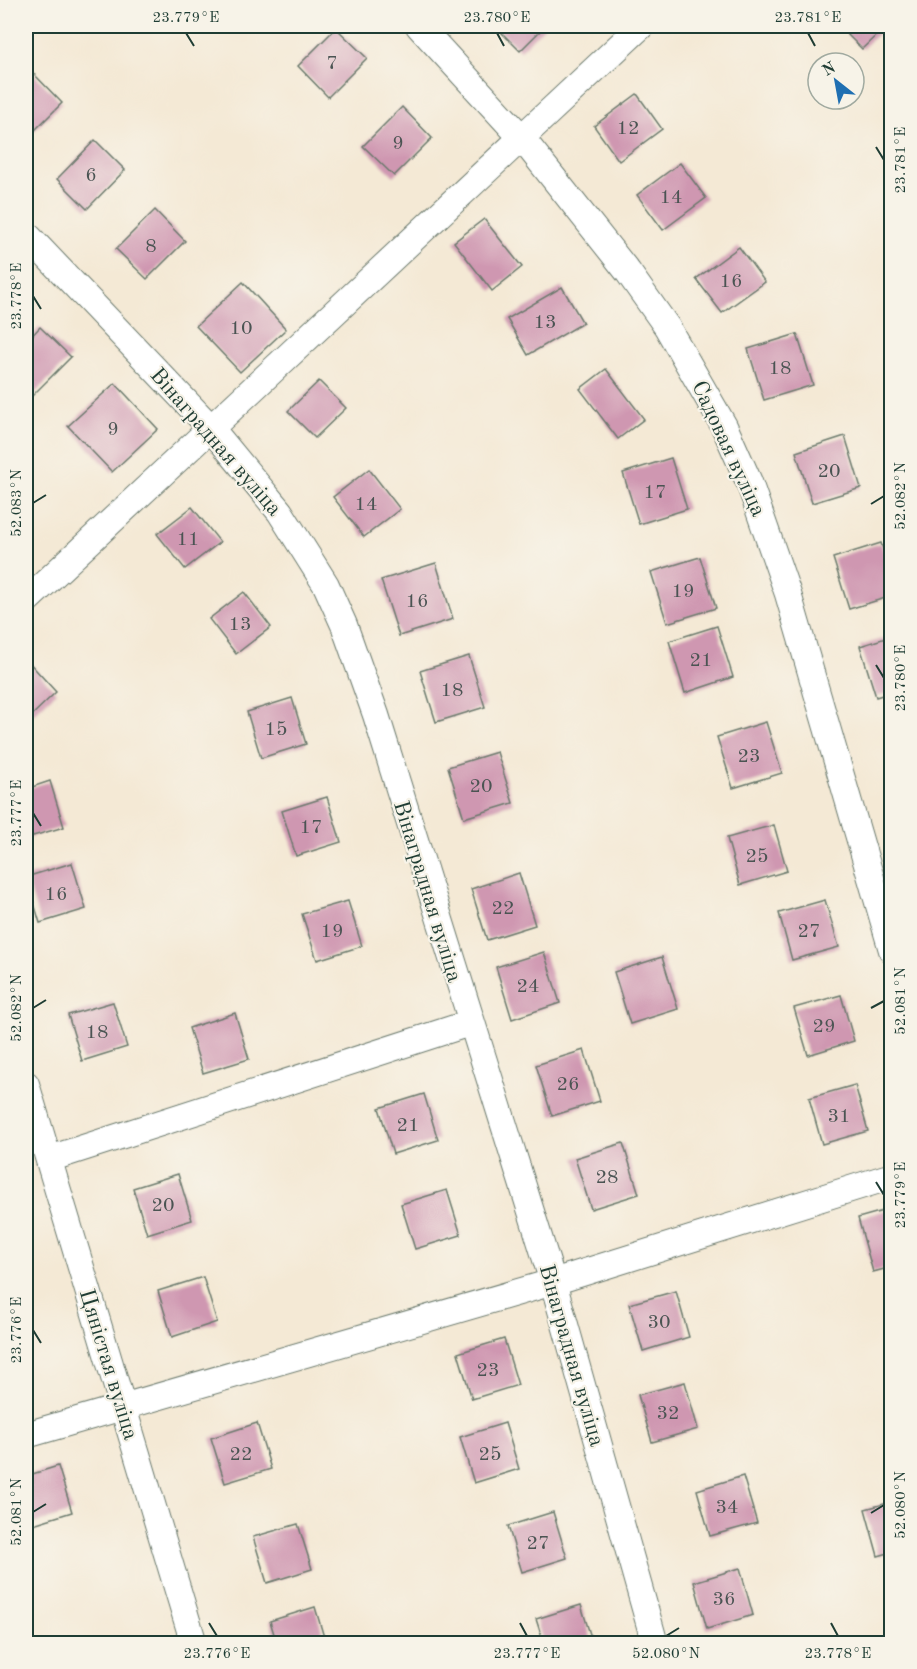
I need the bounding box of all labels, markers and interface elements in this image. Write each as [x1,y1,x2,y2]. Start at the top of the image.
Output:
text: 23.779°E [153,11,219,26]
text: 23.780°E [464,11,530,26]
text: 23.781°E [775,11,841,26]
north arrow [806,51,866,111]
house number: 7 [326,54,338,74]
text: N [820,59,839,80]
house number: 12 [616,119,640,139]
text: 23.781°E [894,127,909,193]
house number: 9 [392,134,404,154]
house number: 6 [85,166,97,186]
house number: 14 [659,188,683,208]
house number: 8 [145,237,157,257]
text: 23.778°E [10,263,25,329]
house number: 16 [719,272,743,292]
house number: 13 [533,313,557,333]
house number: 10 [229,319,253,339]
house number: 18 [768,359,792,379]
street label: Вінаградная вуліца [145,364,286,521]
street label: Садовая вуліца [687,377,769,520]
house number: 9 [107,420,119,440]
house number: 20 [817,462,841,482]
text: 52.082°N [894,462,909,530]
text: 52.083°N [10,469,25,537]
house number: 17 [643,483,667,503]
house number: 14 [354,495,378,515]
house number: 11 [176,530,200,550]
house number: 19 [671,582,695,602]
house number: 16 [405,592,429,612]
house number: 13 [228,615,252,635]
text: 23.780°E [894,645,909,711]
house number: 21 [689,651,713,671]
house number: 18 [440,681,464,701]
house number: 15 [264,720,288,740]
house number: 23 [737,747,761,767]
house number: 20 [469,777,493,797]
text: 23.777°E [10,780,25,846]
street label: Вінаградная вуліца [389,798,465,985]
house number: 17 [299,818,323,838]
house number: 25 [745,847,769,867]
house number: 16 [44,885,68,905]
house number: 22 [491,899,515,919]
house number: 19 [320,922,344,942]
house number: 27 [797,922,821,942]
text: 52.081°N [894,967,909,1035]
text: 52.082°N [10,974,25,1042]
house number: 24 [516,977,540,997]
house number: 29 [812,1017,836,1037]
house number: 18 [85,1023,109,1043]
house number: 26 [556,1075,580,1095]
house number: 31 [827,1107,851,1127]
house number: 21 [396,1116,420,1136]
text: 23.779°E [894,1162,909,1228]
house number: 28 [595,1168,619,1188]
house number: 20 [151,1196,175,1216]
street label: Вінаградная вуліца [535,1262,608,1449]
street label: Цяністая вуліца [75,1287,142,1443]
text: 23.776°E [10,1297,25,1363]
house number: 30 [647,1313,671,1333]
house number: 23 [476,1361,500,1381]
house number: 32 [656,1404,680,1424]
house number: 22 [229,1445,253,1465]
house number: 25 [478,1445,502,1465]
text: 52.080°N [894,1471,909,1539]
text: 52.081°N [10,1478,25,1546]
house number: 34 [715,1498,739,1518]
house number: 27 [526,1534,550,1554]
house number: 36 [712,1590,736,1610]
text: 23.776°E [184,1647,250,1662]
text: 23.777°E [494,1647,560,1662]
text: 52.080°N [632,1647,700,1662]
text: 23.778°E [805,1647,871,1662]

